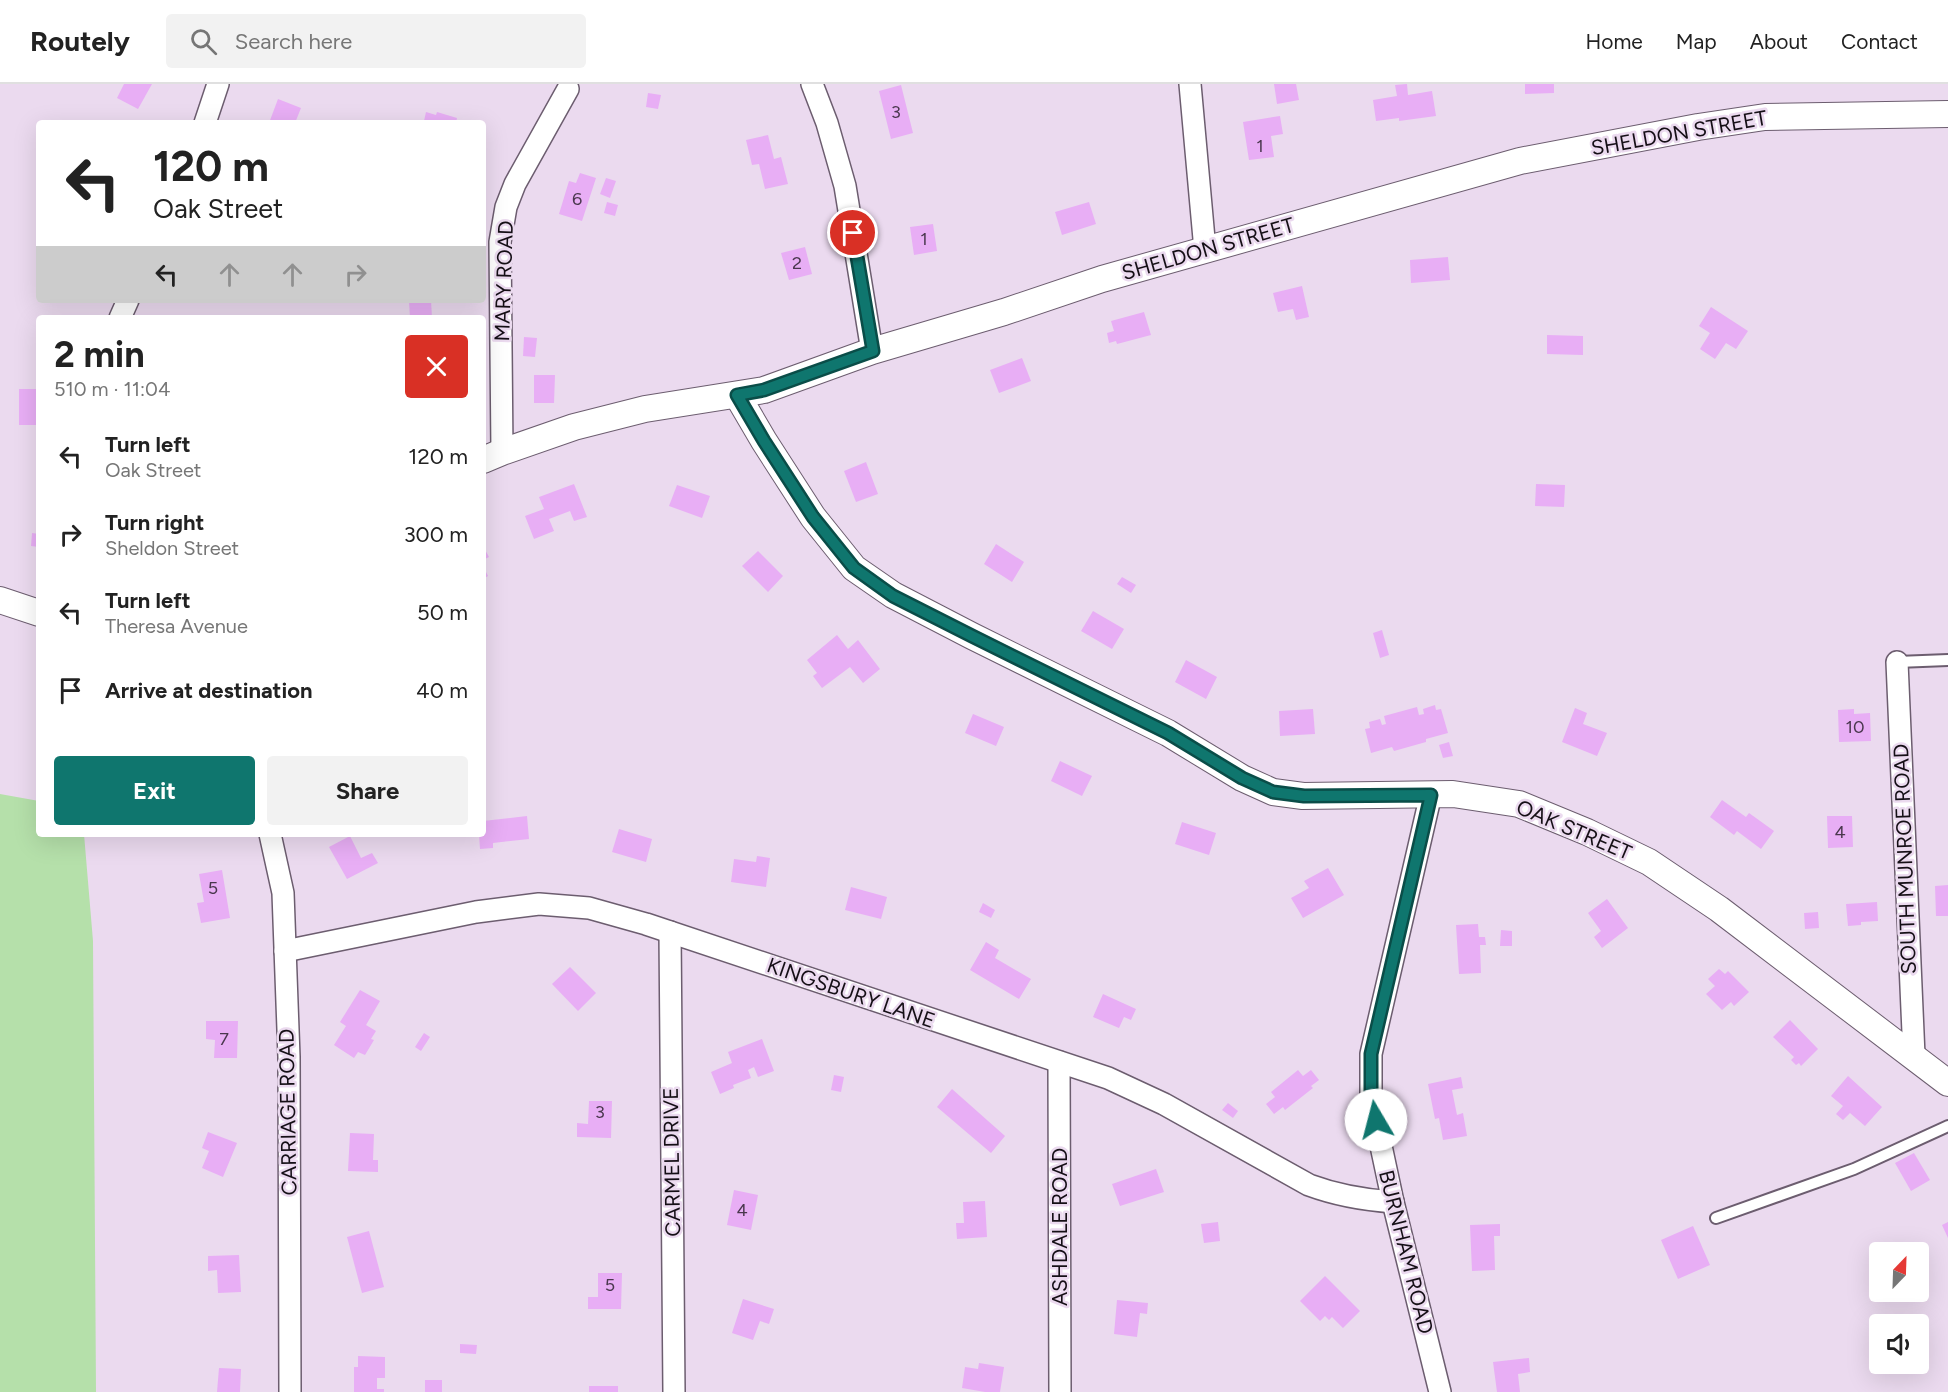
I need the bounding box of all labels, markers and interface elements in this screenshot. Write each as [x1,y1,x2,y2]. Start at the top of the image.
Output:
search box [166,14,586,68]
text: Routely [30,24,130,58]
icon: search [187,25,220,58]
text: Search here [235,28,352,55]
text: Home [1586,29,1643,54]
text: Map [1676,29,1717,54]
text: About [1750,29,1808,54]
text: Contact [1841,29,1918,54]
house number: 3 [891,101,901,123]
street label: SHELDON STREET [1589,105,1769,160]
house number: 1 [1256,135,1264,157]
text: 120 m [153,141,269,192]
icon: left [54,144,132,222]
house number: 6 [572,188,582,210]
text: Oak Street [153,192,283,225]
pin [827,207,878,258]
street label: SHELDON STREET [1119,212,1297,285]
icon: arrive [836,216,869,249]
street label: MARY ROAD [489,220,518,342]
house number: 1 [920,228,928,250]
house number: 2 [792,252,802,274]
icon: left [150,258,183,291]
icon: ahead [213,258,246,291]
icon: ahead [276,258,309,291]
icon: right [339,258,372,291]
text: 2 min [54,333,145,376]
button: close [405,335,468,398]
text: 510 m · 11:04 [54,377,170,401]
text: Turn left [105,431,191,458]
icon: left [54,440,87,473]
text: 120 m [408,443,468,470]
text: Oak Street [105,458,201,482]
text: Turn right [105,509,204,536]
icon: right [54,518,87,551]
text: 300 m [404,521,468,548]
text: Sheldon Street [105,536,239,560]
text: Turn left [105,587,191,614]
icon: left [54,596,87,629]
text: 50 m [417,599,468,626]
text: Theresa Avenue [105,614,248,638]
icon: arrive [54,674,87,707]
text: Arrive at destination [105,677,313,704]
text: 40 m [416,677,468,704]
house number: 10 [1846,716,1864,738]
street label: SOUTH MUNROE ROAD [1888,743,1921,975]
button: Exit [54,756,255,825]
button: Share [267,756,468,825]
street label: OAK STREET [1513,794,1636,865]
house number: 4 [1834,821,1846,843]
house number: 5 [208,877,218,899]
street label: KINGSBURY LANE [764,952,939,1033]
house number: 7 [219,1028,229,1050]
street label: CARRIAGE ROAD [274,1028,301,1196]
street label: CARMEL DRIVE [658,1087,685,1237]
position arrow [1344,1088,1408,1152]
house number: 3 [595,1101,605,1123]
street label: ASHDALE ROAD [1047,1148,1072,1306]
street label: BURNHAM ROAD [1374,1167,1439,1336]
house number: 4 [736,1199,748,1221]
north arrow [1869,1242,1929,1302]
map controls [1869,1242,1929,1374]
house number: 5 [605,1274,615,1296]
button: sound [1869,1314,1929,1374]

